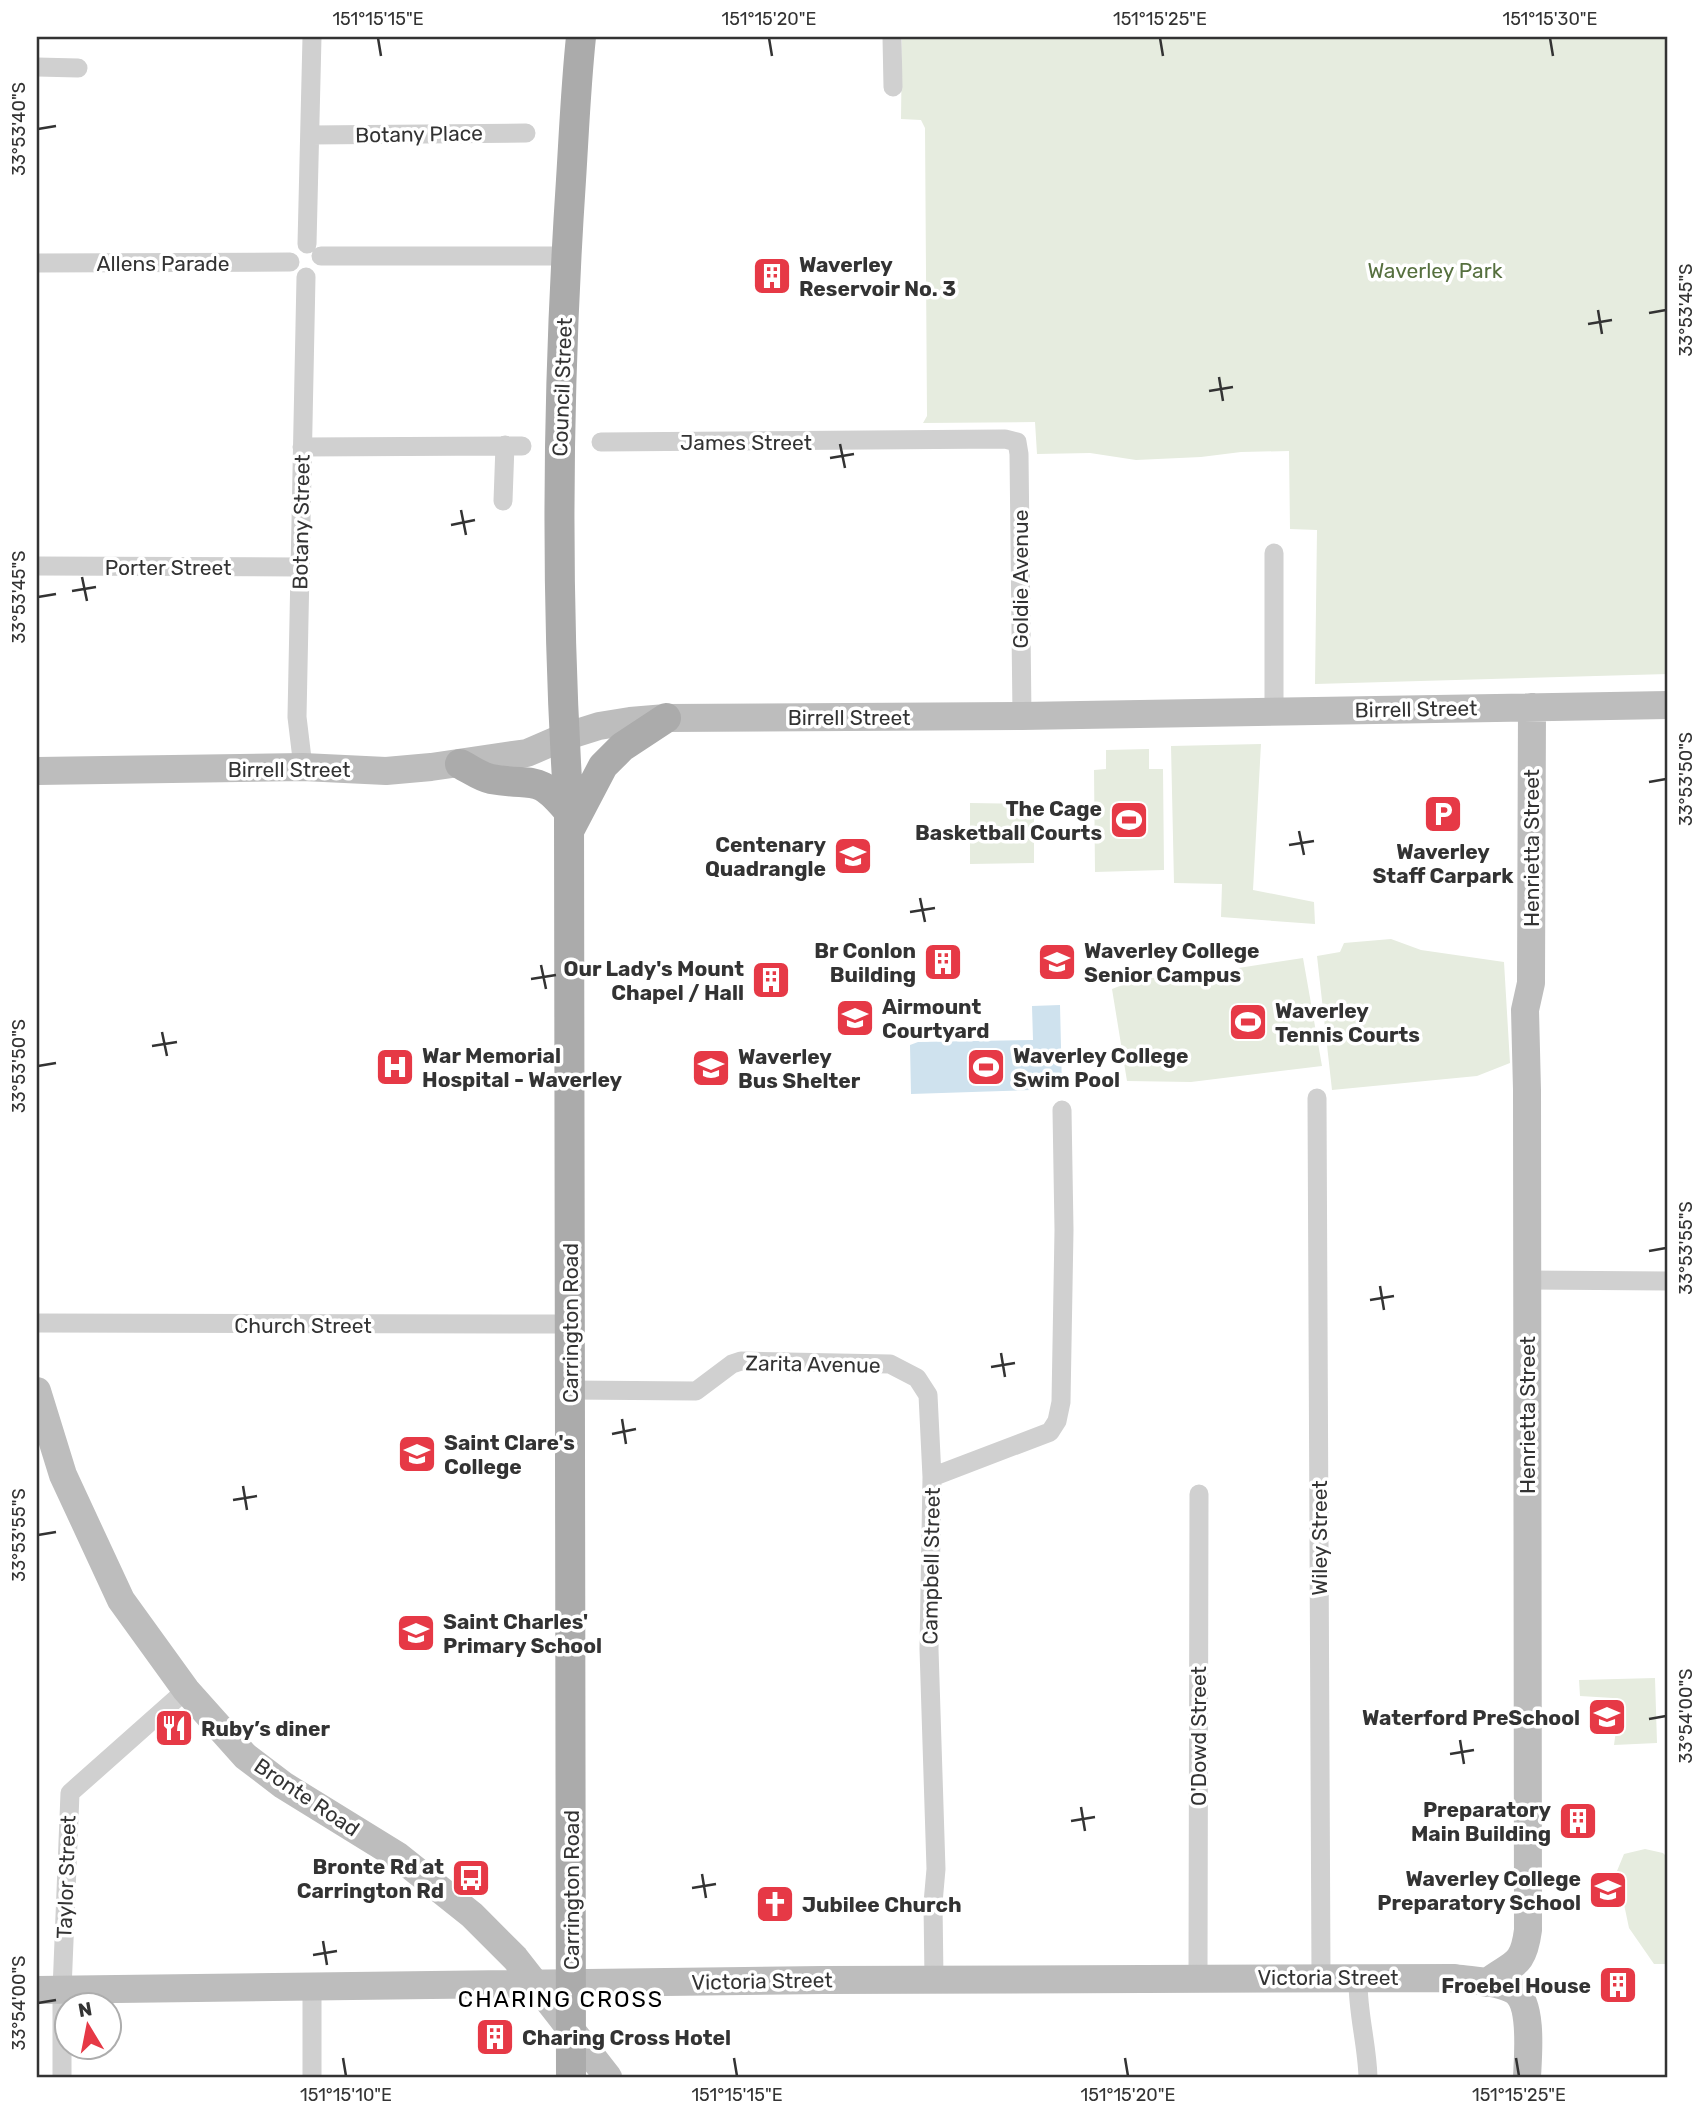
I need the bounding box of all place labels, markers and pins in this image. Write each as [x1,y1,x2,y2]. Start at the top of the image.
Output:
place label: Waverley Reservoir No. 3 [799,252,956,301]
building icon: Waverley Reservoir No. 3 [751,255,793,297]
parking icon: Waverley Staff Carpark [1422,793,1464,835]
place label: The Cage Basketball Courts [915,796,1102,845]
sports icon: The Cage Basketball Courts [1108,799,1150,841]
place label: Centenary Quadrangle [705,832,826,881]
school or university icon: Centenary Quadrangle [832,835,874,877]
place label: Waverley Staff Carpark [1372,839,1514,888]
place label: Br Conlon Building [814,938,916,987]
place label: Waverley College Senior Campus [1084,938,1260,987]
building icon: Br Conlon Building [922,941,964,983]
school or university icon: Waverley College Senior Campus [1036,941,1078,983]
place label: Our Lady's Mount Chapel / Hall [564,956,744,1005]
building icon: Our Lady's Mount Chapel / Hall [750,959,792,1001]
place label: Airmount Courtyard [882,994,990,1043]
school or university icon: Airmount Courtyard [834,997,876,1039]
place label: Waverley Tennis Courts [1275,998,1420,1047]
sports icon: Waverley Tennis Courts [1227,1001,1269,1043]
place label: War Memorial Hospital - Waverley [422,1043,623,1092]
place label: Waverley College Swim Pool [1013,1043,1189,1092]
place label: Waverley Bus Shelter [738,1044,861,1093]
hospital icon: War Memorial Hospital - Waverley [374,1046,416,1088]
sports icon: Waverley College Swim Pool [965,1046,1007,1088]
school or university icon: Waverley Bus Shelter [690,1047,732,1089]
place label: Saint Clare's College [444,1430,575,1479]
school or university icon: Saint Clare's College [396,1433,438,1475]
place label: Saint Charles' Primary School [443,1609,602,1658]
school or university icon: Saint Charles' Primary School [395,1612,437,1654]
school or university icon: Waterford PreSchool [1586,1696,1628,1738]
place label: Waterford PreSchool [1362,1705,1580,1730]
restaurant icon: Ruby’s diner [153,1707,195,1749]
place label: Ruby’s diner [201,1716,331,1741]
place label: Preparatory Main Building [1411,1797,1551,1846]
building icon: Preparatory Main Building [1557,1800,1599,1842]
place label: Bronte Rd at Carrington Rd [297,1854,444,1903]
bus stop icon: Bronte Rd at Carrington Rd [450,1857,492,1899]
place label: Waverley College Preparatory School [1377,1866,1581,1915]
school or university icon: Waverley College Preparatory School [1587,1869,1629,1911]
church icon: Jubilee Church [754,1883,796,1925]
place label: Jubilee Church [802,1892,962,1917]
building icon: Froebel House [1597,1964,1639,2006]
place label: Froebel House [1441,1973,1591,1998]
building icon: Charing Cross Hotel [474,2016,516,2058]
place label: Charing Cross Hotel [522,2025,731,2050]

